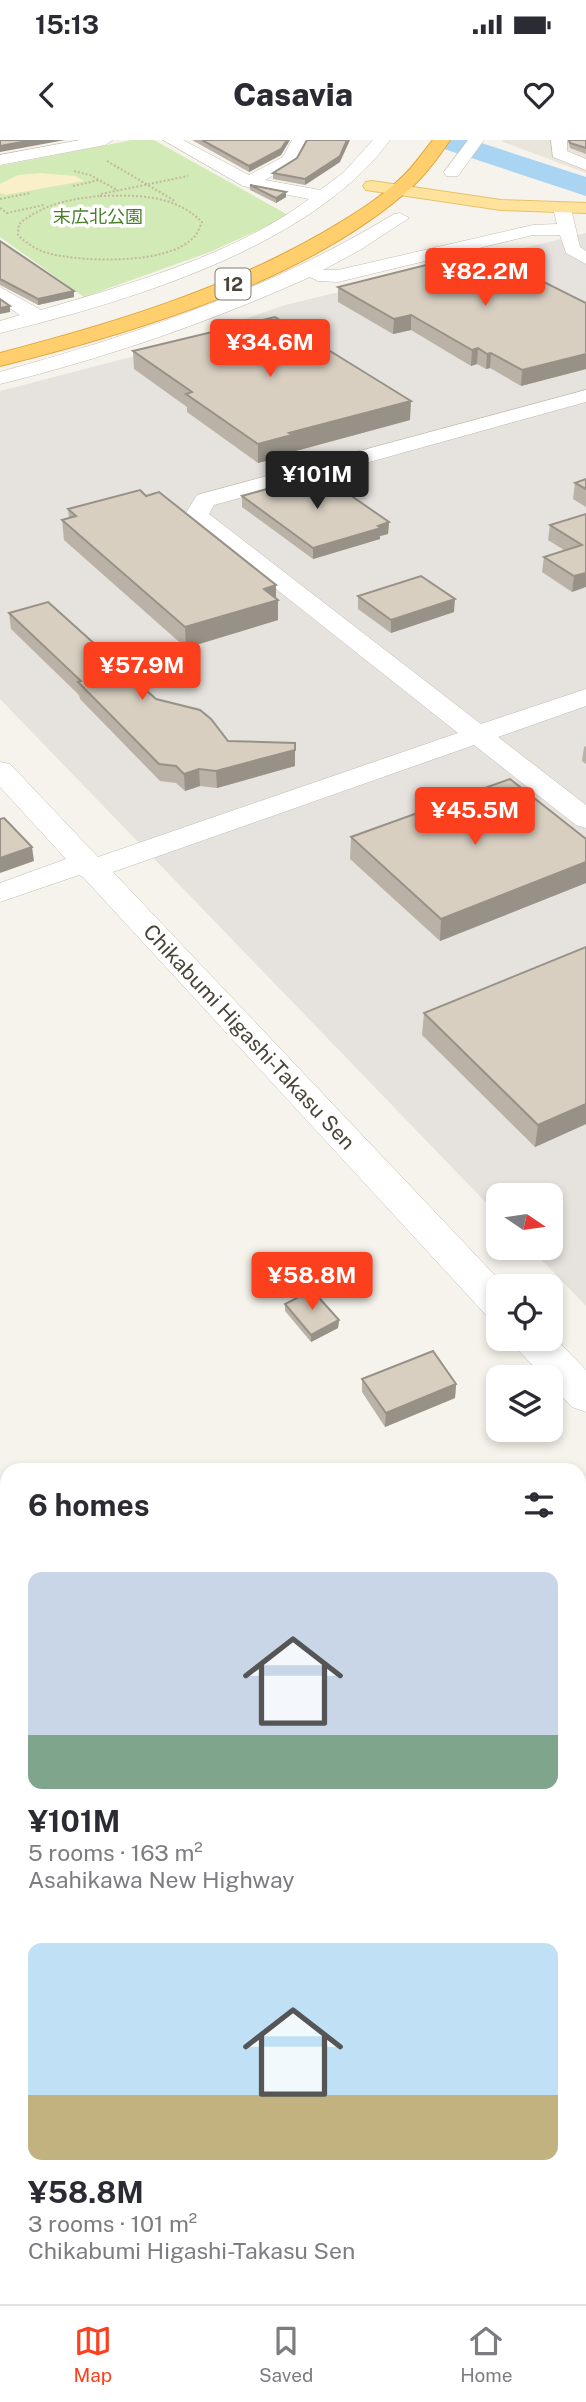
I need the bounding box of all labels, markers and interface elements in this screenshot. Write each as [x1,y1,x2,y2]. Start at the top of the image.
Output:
text: 15:13 [35,9,99,40]
icon: back [28,76,66,114]
text: Casavia [233,76,353,113]
icon: heart [520,76,558,114]
park label: 末広北公園 [53,206,143,227]
pin: ¥82.2M [428,248,542,308]
text: ¥82.2M [441,257,529,284]
road number: 12 [216,268,250,300]
pin: ¥34.6M [213,320,327,379]
text: ¥34.6M [226,328,314,355]
pin: ¥101M [268,452,366,511]
text: ¥101M [282,460,352,487]
pin: ¥57.9M [85,643,199,702]
text: ¥57.9M [100,651,184,678]
pin: ¥45.5M [418,788,532,847]
text: ¥45.5M [431,796,519,823]
street label: Chikabumi Higashi-Takasu Sen [138,919,360,1154]
north arrow [486,1183,564,1260]
map controls [486,1183,563,1442]
pin: ¥58.8M [255,1252,369,1312]
text: ¥58.8M [268,1261,356,1288]
button: locate [486,1274,563,1351]
button: layers [486,1365,563,1442]
icon: filters [520,1486,558,1524]
text: 6 homes [28,1487,150,1523]
icon: home [230,1618,356,1744]
text: ¥101M [28,1803,120,1839]
text: 5 rooms · 163 m² [28,1839,203,1866]
text: Asahikawa New Highway [28,1866,295,1893]
icon: home [230,1989,356,2115]
text: ¥58.8M [28,2174,144,2210]
text: 3 rooms · 101 m² [28,2210,197,2237]
text: Chikabumi Higashi-Takasu Sen [28,2237,355,2264]
tab: Map [73,2322,112,2386]
tab: Saved [259,2322,313,2386]
tab: Home [460,2322,513,2386]

